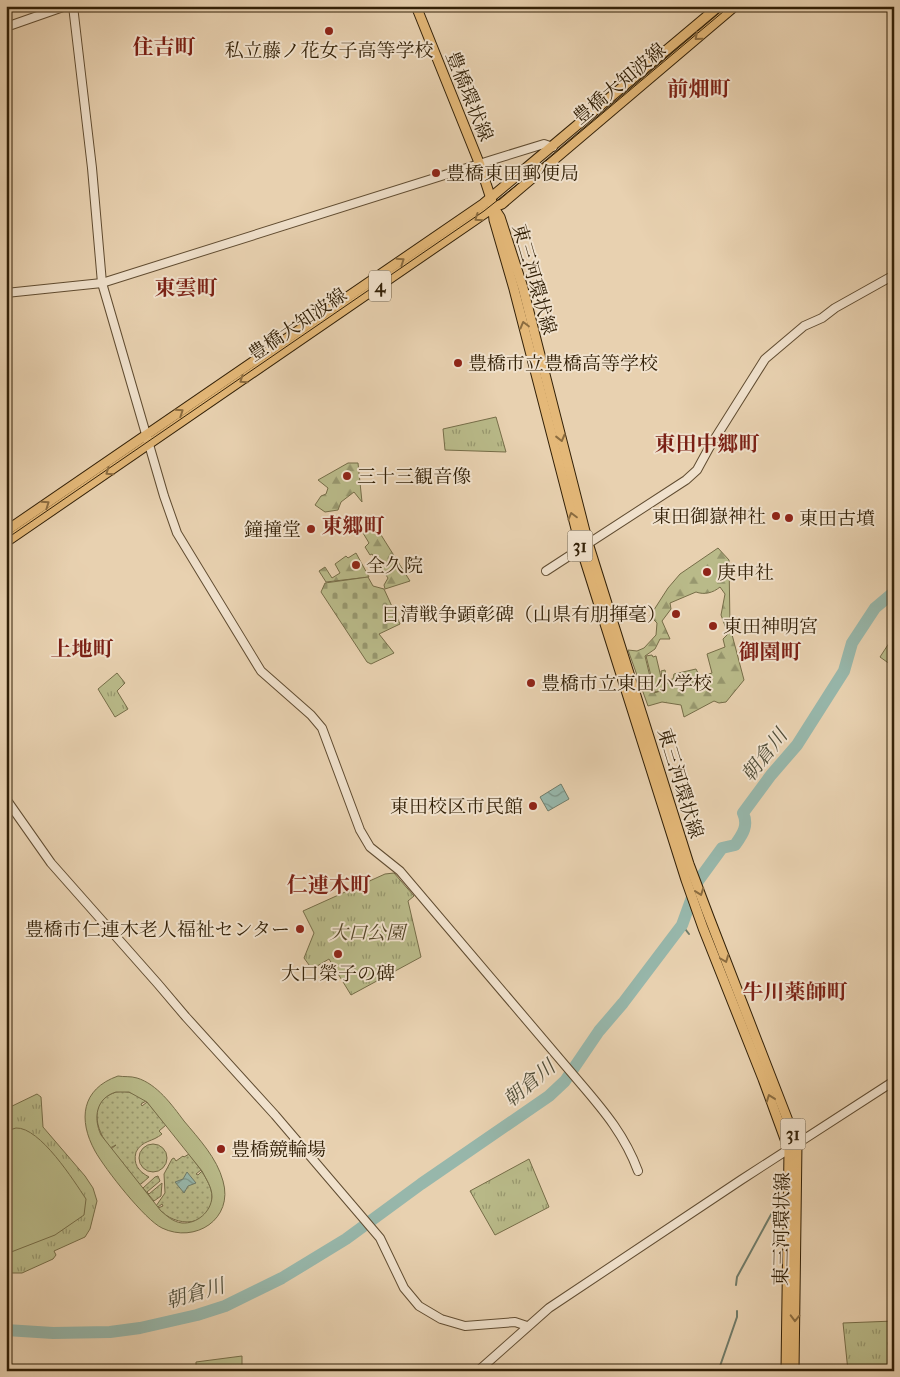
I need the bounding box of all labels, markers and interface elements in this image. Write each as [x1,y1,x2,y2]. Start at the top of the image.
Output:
marker: 私立藤ノ花女子高等学校 [323,25,335,37]
one-way arrow [694,32,703,41]
district label: 住吉町 [133,35,196,59]
street label: 豊橋大知波線 [569,39,670,129]
place label: 私立藤ノ花女子高等学校 [224,40,434,62]
street label: 豊橋環状線 [441,48,497,145]
district label: 前畑町 [668,77,731,101]
place label: 豊橋東田郵便局 [446,163,579,185]
marker: 豊橋東田郵便局 [430,167,442,179]
one-way arrow [474,212,484,221]
street label: 東三河環状線 [508,221,560,337]
one-way arrow [395,258,405,267]
road number: 4 [369,270,391,302]
district label: 東雲町 [155,276,218,300]
street label: 豊橋大知波線 [244,284,351,366]
one-way arrow [519,321,530,330]
place label: 豊橋市立豊橋高等学校 [468,353,658,375]
marker: 豊橋市立豊橋高等学校 [452,357,464,369]
one-way arrow [239,374,249,383]
one-way arrow [175,409,184,418]
district label: 東田中郷町 [655,432,760,456]
one-way arrow [556,434,566,442]
one-way arrow [105,466,115,475]
place label: 三十三観音像 [357,466,471,488]
marker: 三十三観音像 [341,470,353,482]
one-way arrow [41,501,50,510]
place label: 東田御嶽神社 [652,506,766,528]
place label: 東田古墳 [799,508,875,530]
marker: 東田御嶽神社 [770,510,782,522]
marker: 東田古墳 [783,512,795,524]
one-way arrow [568,513,578,521]
district label: 東郷町 [322,514,385,538]
place label: 鐘撞堂 [244,519,301,541]
marker: 鐘撞堂 [305,523,317,535]
road number: 31 [568,530,592,562]
place label: 全久院 [366,555,423,577]
marker: 全久院 [350,559,362,571]
place label: 庚申社 [717,562,774,584]
marker: 庚申社 [701,566,713,578]
place label: 日清戦争顕彰碑（山県有朋揮毫） [381,604,666,626]
marker: 日清戦争顕彰碑（山県有朋揮毫） [670,608,682,620]
place label: 東田神明宮 [723,616,818,638]
marker: 東田神明宮 [707,620,719,632]
district label: 上地町 [51,637,114,661]
district label: 御園町 [739,640,802,664]
place label: 豊橋市立東田小学校 [541,673,712,695]
marker: 豊橋市立東田小学校 [525,677,537,689]
water label: 朝倉川 [737,723,793,786]
street label: 東三河環状線 [653,726,707,841]
place label: 東田校区市民館 [390,796,523,818]
marker: 東田校区市民館 [527,800,539,812]
district label: 仁連木町 [287,873,371,897]
one-way arrow [694,887,704,896]
place label: 豊橋市仁連木老人福祉センター [25,919,290,941]
park label: 大口公園 [329,922,408,944]
marker: 豊橋市仁連木老人福祉センター [294,923,306,935]
marker: 大口榮子の碑 [332,948,344,960]
one-way arrow [719,954,729,963]
place label: 大口榮子の碑 [281,963,395,985]
district label: 牛川薬師町 [743,980,848,1004]
water label: 朝倉川 [499,1054,561,1111]
one-way arrow [766,1094,776,1103]
road number: 31 [780,1118,806,1150]
place label: 豊橋競輪場 [231,1139,326,1161]
marker: 豊橋競輪場 [215,1143,227,1155]
street label: 東三河環状線 [770,1172,794,1286]
water label: 朝倉川 [163,1274,229,1313]
one-way arrow [790,1314,800,1322]

